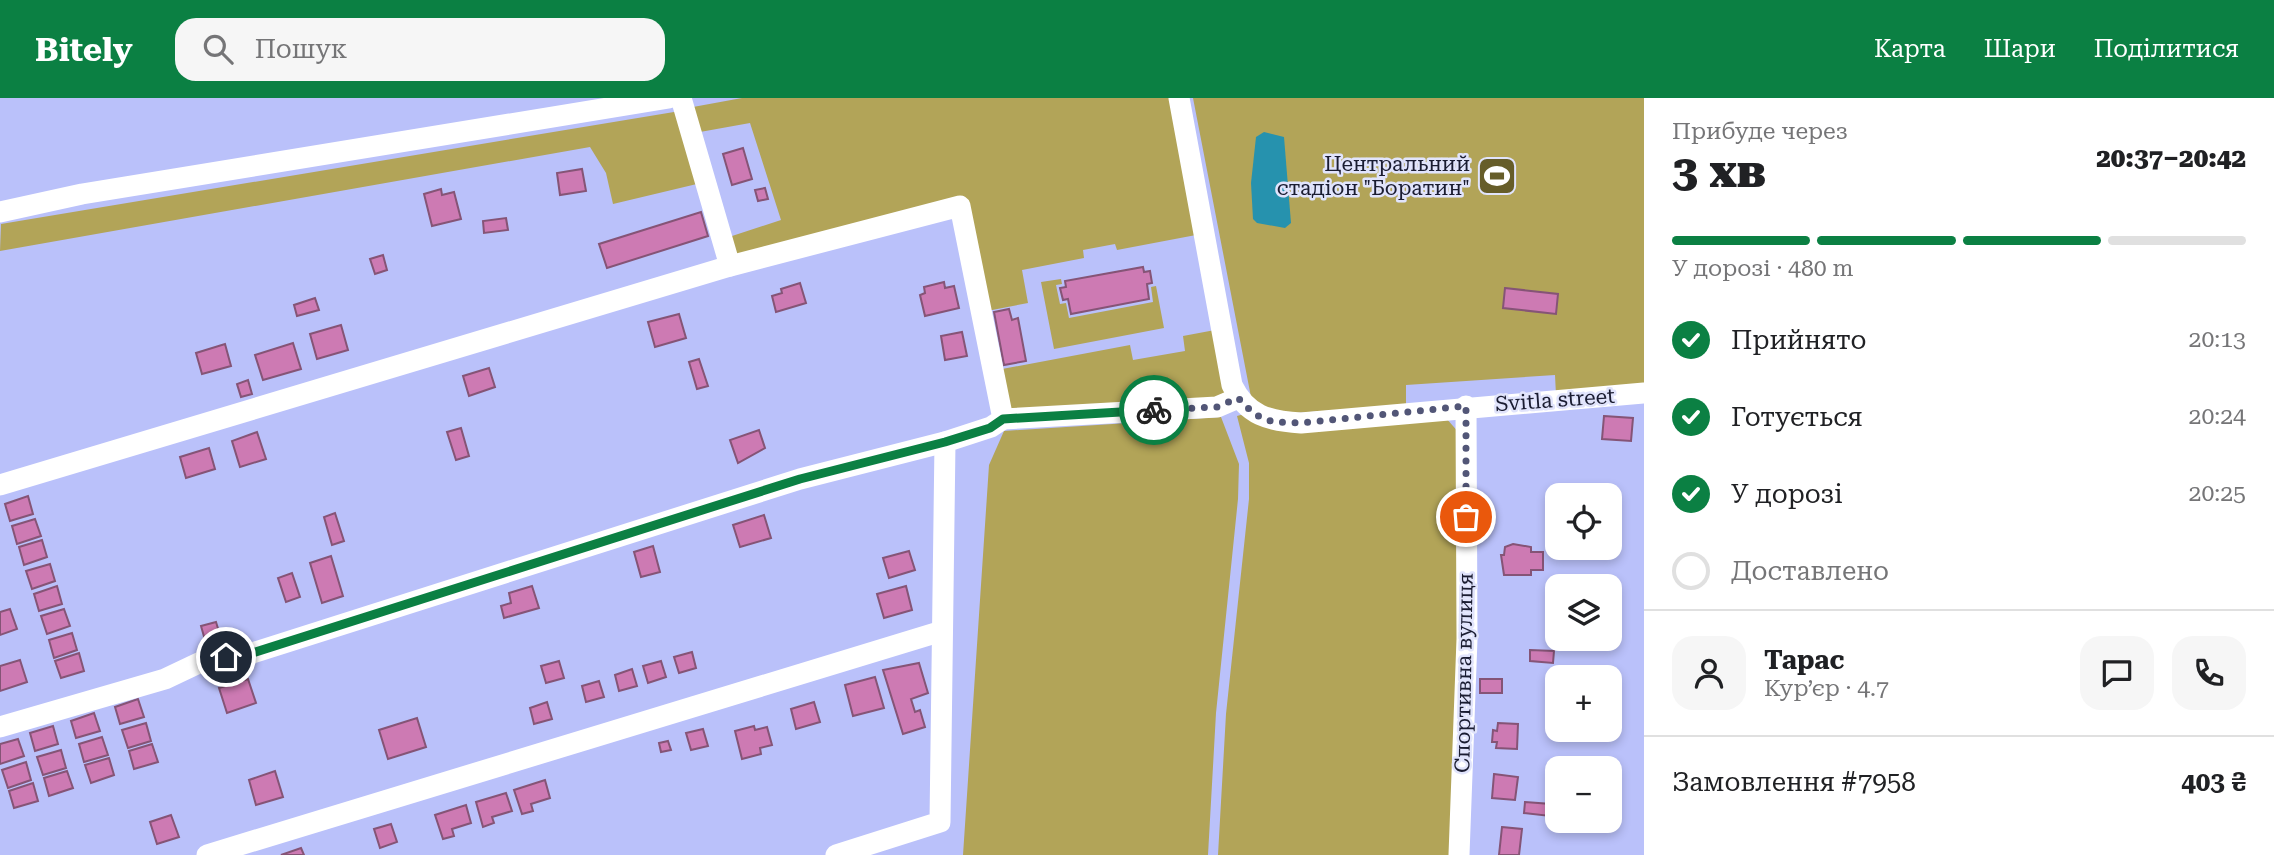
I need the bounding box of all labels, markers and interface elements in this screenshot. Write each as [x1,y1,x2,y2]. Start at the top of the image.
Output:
search box [175,18,665,81]
text: Bitely [35,30,133,69]
icon: search [199,30,237,68]
text: Пошук [255,34,347,64]
text: Карта [1874,35,1946,63]
text: Шари [1984,35,2056,63]
text: Поділитися [2094,35,2239,63]
text: Прибуде через [1672,118,1848,145]
text: 20:37–20:42 [2096,143,2246,173]
text: 3 хв [1672,144,1766,198]
place label: Центральний стадіон "Боратин" [1277,152,1470,200]
sports icon: Центральний стадіон "Боратин" [1476,155,1518,197]
text: У дорозі · 480 m [1672,255,1854,282]
icon: check [1672,321,1710,359]
text: Прийнято [1731,325,1866,355]
text: 20:13 [2189,326,2246,353]
courier [1119,375,1189,445]
street label: Svitla street [1494,384,1616,416]
icon: bike [1135,391,1173,429]
icon: check [1672,398,1710,436]
text: Готується [1731,402,1863,432]
text: 20:24 [2189,403,2246,430]
icon: check [1672,475,1710,513]
text: У дорозі [1731,479,1843,509]
text: 20:25 [2189,480,2246,507]
map controls [1545,483,1622,833]
button: locate [1545,483,1622,560]
pin [1436,487,1496,547]
icon: bag [1447,498,1485,536]
text: Доставлено [1731,556,1889,586]
street label: Спортивна вулиця [1450,573,1478,773]
button: layers [1545,574,1622,651]
pin [196,627,256,687]
button: person [1672,636,1746,710]
button: chat [2080,636,2154,710]
button: phone [2172,636,2246,710]
icon: home [207,638,245,676]
text: Тарас [1764,645,1844,675]
button: + [1545,665,1622,742]
text: Кур’єр · 4.7 [1764,675,1889,702]
button: − [1545,756,1622,833]
text: Замовлення #7958 [1672,767,1916,797]
text: 403 ₴ [2181,767,2246,797]

